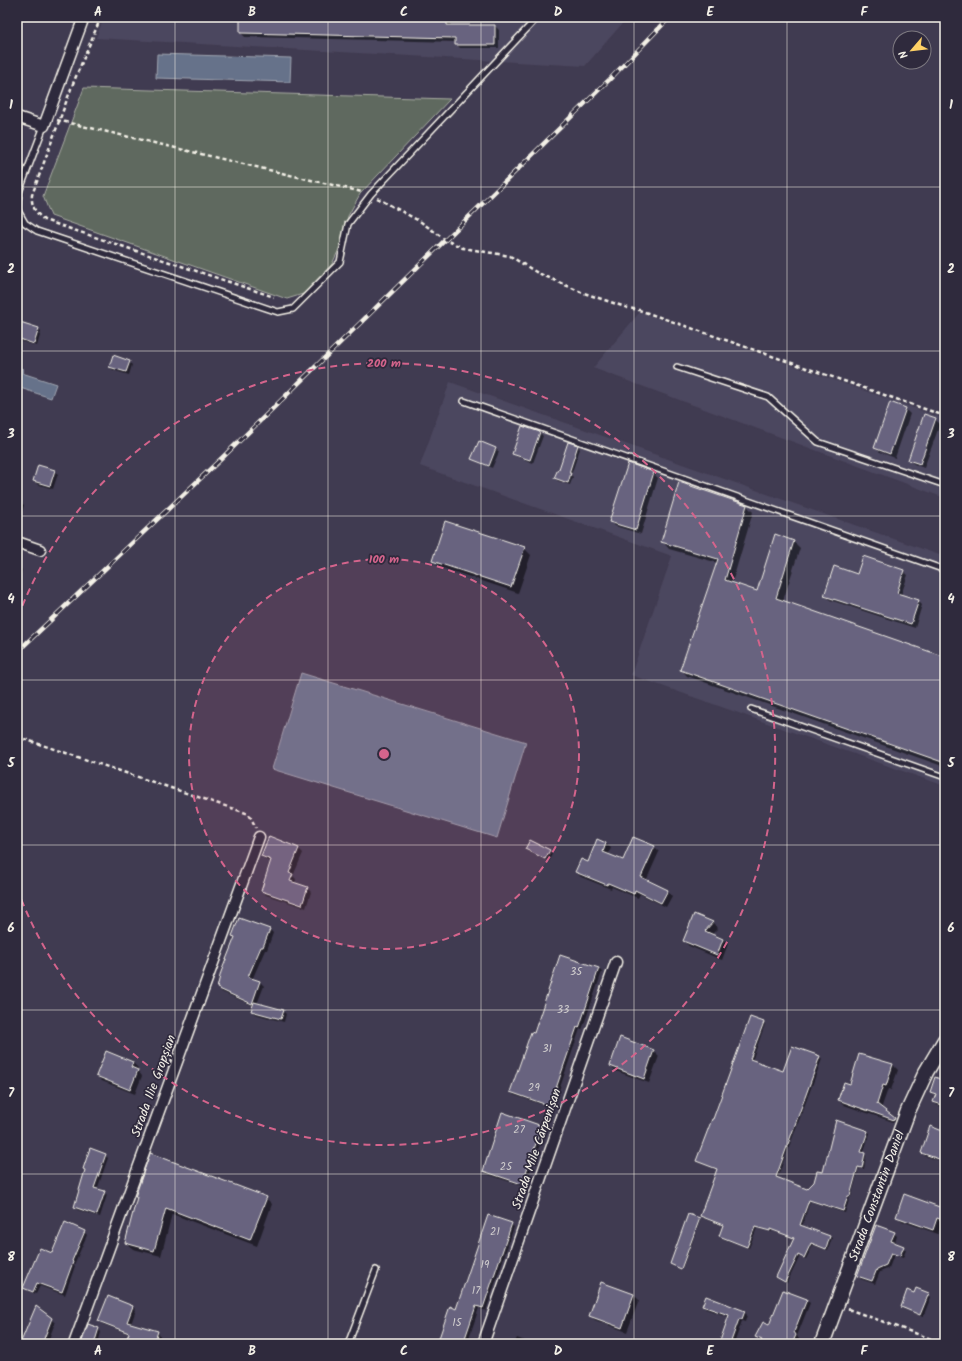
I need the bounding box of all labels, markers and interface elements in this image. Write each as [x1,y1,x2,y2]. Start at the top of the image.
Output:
text: A [94,2,102,23]
text: B [248,2,256,23]
text: C [400,2,408,23]
text: D [554,2,563,23]
text: E [706,2,714,23]
text: F [860,2,868,23]
north arrow [892,30,932,70]
text: N [894,47,914,62]
text: 1 [9,95,13,116]
text: 1 [949,95,953,116]
text: 2 [7,259,15,280]
text: 2 [947,259,955,280]
text: 200 m [367,354,401,373]
text: 3 [6,424,15,445]
text: 3 [946,424,955,445]
text: 100 m [369,550,399,569]
text: 4 [7,589,15,610]
text: 4 [947,589,955,610]
centre of rings [377,747,391,761]
text: 5 [7,753,16,774]
text: 5 [947,753,956,774]
text: 6 [7,918,15,939]
text: 6 [947,918,955,939]
house number: 35 [570,963,583,981]
house number: 33 [557,1001,569,1019]
street label: Strada Ilie Gropșian [126,1032,182,1140]
house number: 31 [542,1040,552,1058]
house number: 29 [528,1079,541,1097]
text: 7 [8,1083,15,1104]
text: 7 [948,1083,955,1104]
street label: Strada Mile Cărpenișan [506,1086,568,1212]
house number: 27 [513,1121,526,1139]
street label: Strada Constantin Daniel [843,1127,911,1264]
house number: 25 [500,1158,513,1176]
house number: 21 [490,1223,500,1241]
text: 8 [7,1247,15,1268]
text: 8 [947,1247,955,1268]
house number: 19 [481,1256,490,1274]
house number: 17 [472,1282,481,1300]
house number: 15 [452,1314,463,1332]
text: A [94,1341,102,1361]
text: B [248,1341,256,1361]
text: C [400,1341,408,1361]
text: D [554,1341,563,1361]
text: E [706,1341,714,1361]
text: F [860,1341,868,1361]

